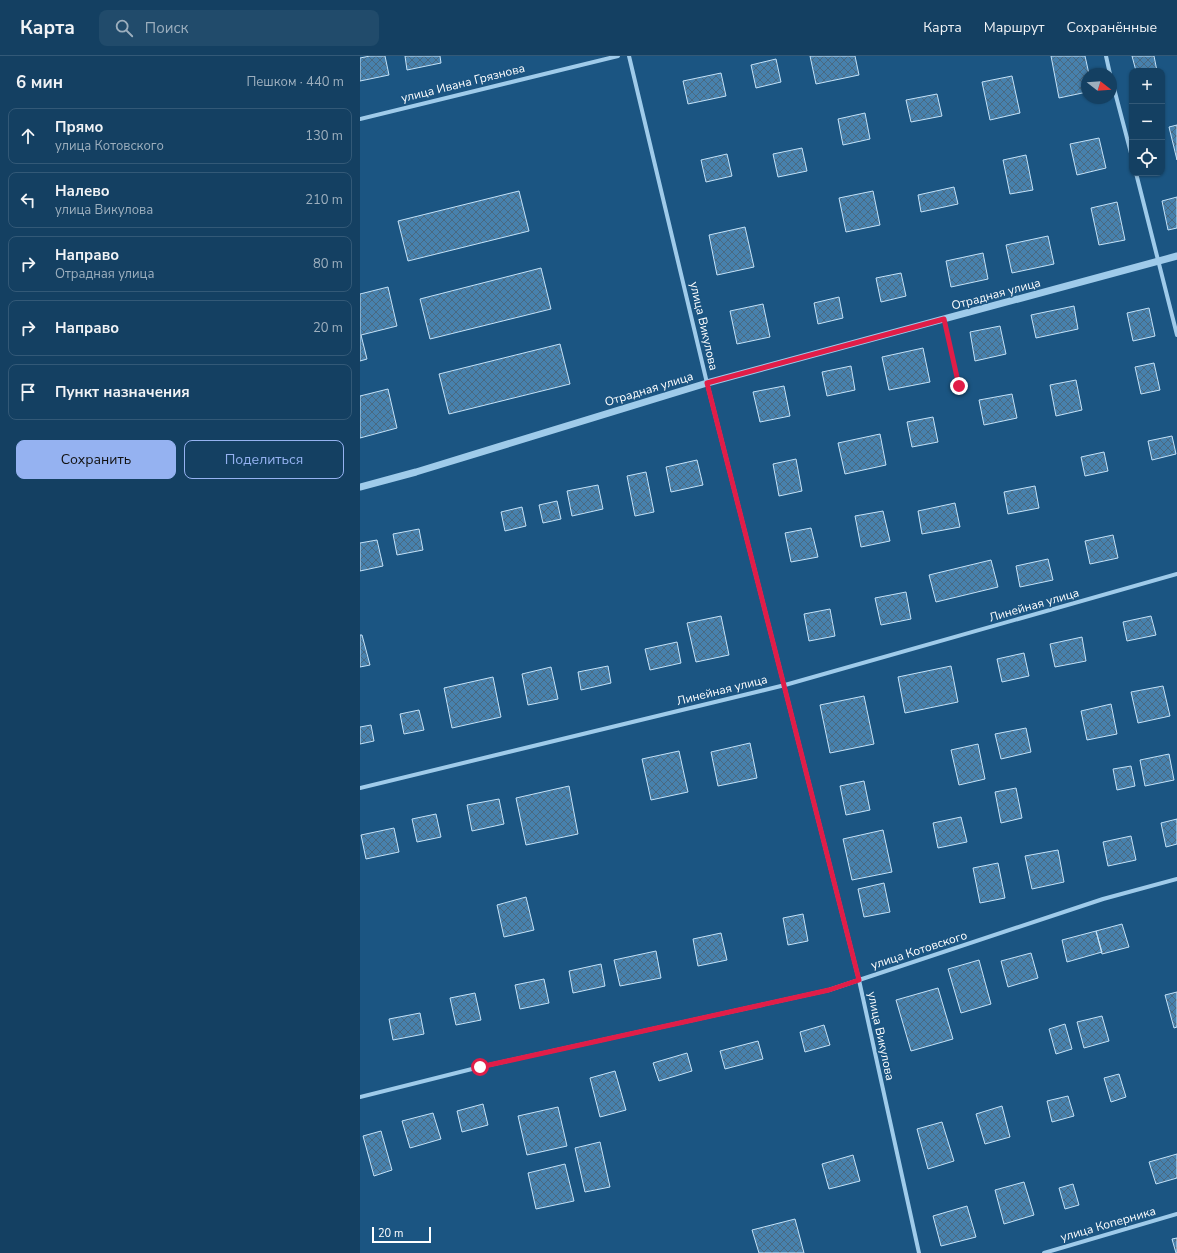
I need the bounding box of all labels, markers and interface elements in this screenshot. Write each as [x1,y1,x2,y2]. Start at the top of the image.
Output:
search box [99,10,379,46]
text: Карта [20,15,75,41]
icon: search [113,17,135,39]
text: Поиск [145,18,188,38]
text: Карта [923,18,962,37]
text: Маршрут [984,18,1045,37]
text: Сохранённые [1067,18,1157,37]
street label: улица Ивана Грязнова [399,60,527,106]
north arrow [1081,68,1117,104]
map controls [1129,68,1165,176]
button: + [1129,68,1165,104]
text: 6 мин [16,71,63,94]
text: Пешком · 440 m [246,73,344,91]
button: − [1129,104,1165,140]
text: Прямо [55,117,103,137]
icon: ahead [17,125,39,147]
text: 130 m [305,127,343,145]
text: улица Котовского [55,137,164,155]
button: locate [1129,140,1165,176]
text: Налево [55,181,110,201]
icon: left [17,189,39,211]
text: 210 m [305,191,343,209]
text: улица Викулова [55,201,153,219]
text: Направо [55,245,119,265]
icon: right [17,253,39,275]
text: 80 m [313,255,343,273]
text: Отрадная улица [55,265,154,283]
street label: Отрадная улица [950,274,1042,314]
street label: улица Викулова [686,280,722,372]
icon: right [17,317,39,339]
text: Направо [55,318,119,338]
text: 20 m [313,319,343,337]
street label: Отрадная улица [603,368,695,410]
route end [950,377,968,395]
icon: arrive [17,381,39,403]
text: Пункт назначения [55,382,190,402]
button: Сохранить [16,440,176,479]
button: Поделиться [184,440,344,479]
street label: Линейная улица [987,584,1081,626]
street label: Линейная улица [675,671,769,709]
street label: улица Котовского [869,927,969,973]
street label: улица Викулова [864,990,898,1082]
route start [471,1058,489,1076]
street label: улица Коперника [1058,1203,1158,1245]
scale bar [372,1225,431,1244]
text: 20 m [378,1226,403,1241]

